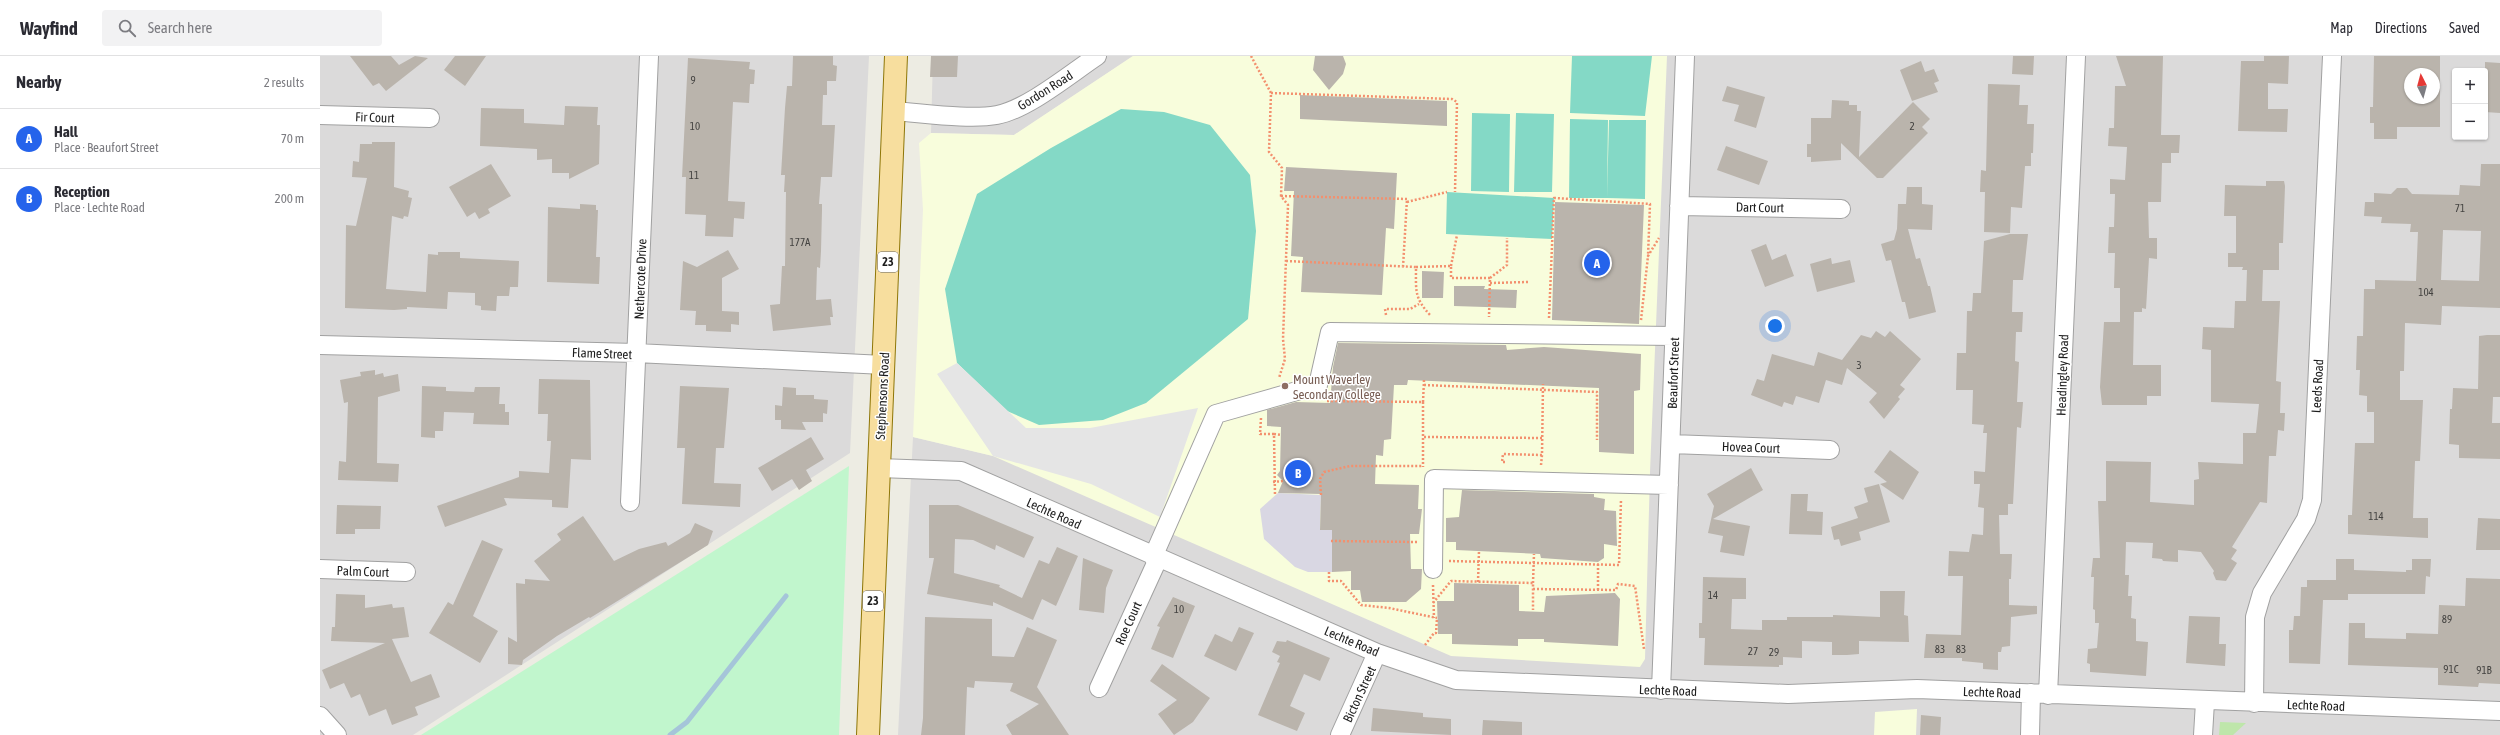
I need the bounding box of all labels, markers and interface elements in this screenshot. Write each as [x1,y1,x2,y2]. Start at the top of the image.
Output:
search box [102,10,382,46]
text: Wayfind [20,17,78,39]
icon: search [116,17,138,39]
text: Search here [148,19,212,36]
text: Map [2330,20,2353,36]
text: Directions [2375,20,2427,36]
text: Saved [2449,20,2480,36]
street label: Gordon Road [1015,68,1076,113]
north arrow [2404,68,2440,104]
map controls [2452,68,2488,140]
button: + [2452,68,2488,104]
text: Nearby [16,72,62,92]
house number: 9 [690,74,696,86]
text: 2 results [264,75,304,90]
button: − [2452,104,2488,140]
street label: Fir Court [355,109,395,126]
house number: 10 [690,120,700,132]
house number: 2 [1909,120,1915,132]
text: Hall [54,123,78,140]
text: A [26,131,32,146]
text: 70 m [281,131,304,146]
text: Place · Beaufort Street [54,140,159,155]
house number: 11 [689,169,699,181]
text: Reception [54,183,110,200]
text: B [26,191,32,206]
text: 200 m [275,191,304,206]
text: Place · Lechte Road [54,200,145,215]
street label: Dart Court [1736,200,1784,215]
house number: 71 [2455,202,2465,214]
house number: 177A [790,236,811,248]
street label: Nethercote Drive [632,238,649,320]
pin: A [1584,248,1610,278]
road number: 23 [878,252,898,272]
house number: 104 [2418,286,2434,298]
your location [1765,316,1785,336]
street label: Headingley Road [2054,334,2071,416]
street label: Beaufort Street [1665,337,1682,409]
street label: Flame Street [572,345,633,362]
street label: Stephensons Road [873,352,892,440]
house number: 3 [1856,359,1862,371]
street label: Leeds Road [2309,359,2326,413]
place label: Mount Waverley Secondary College [1293,372,1381,402]
marker: Mount Waverley Secondary College [1280,381,1290,391]
street label: Hovea Court [1722,439,1781,456]
pin: B [1285,458,1311,488]
street label: Lechte Road [1024,495,1083,532]
house number: 114 [2368,510,2384,522]
street label: Palm Court [337,563,390,580]
house number: 14 [1708,589,1718,601]
road number: 23 [863,591,883,611]
street label: Roe Court [1112,599,1145,647]
house number: 10 [1174,603,1184,615]
house number: 89 [2442,613,2452,625]
street label: Lechte Road [1322,623,1381,660]
house number: 83 [1935,643,1945,655]
house number: 83 [1956,643,1966,655]
house number: 27 [1748,645,1758,657]
house number: 29 [1769,646,1779,658]
street label: Bicton Street [1340,663,1379,725]
house number: 91C [2443,663,2459,675]
house number: 91B [2476,664,2493,676]
street label: Lechte Road [1639,682,1697,699]
street label: Lechte Road [1963,684,2021,701]
street label: Lechte Road [2287,697,2345,714]

